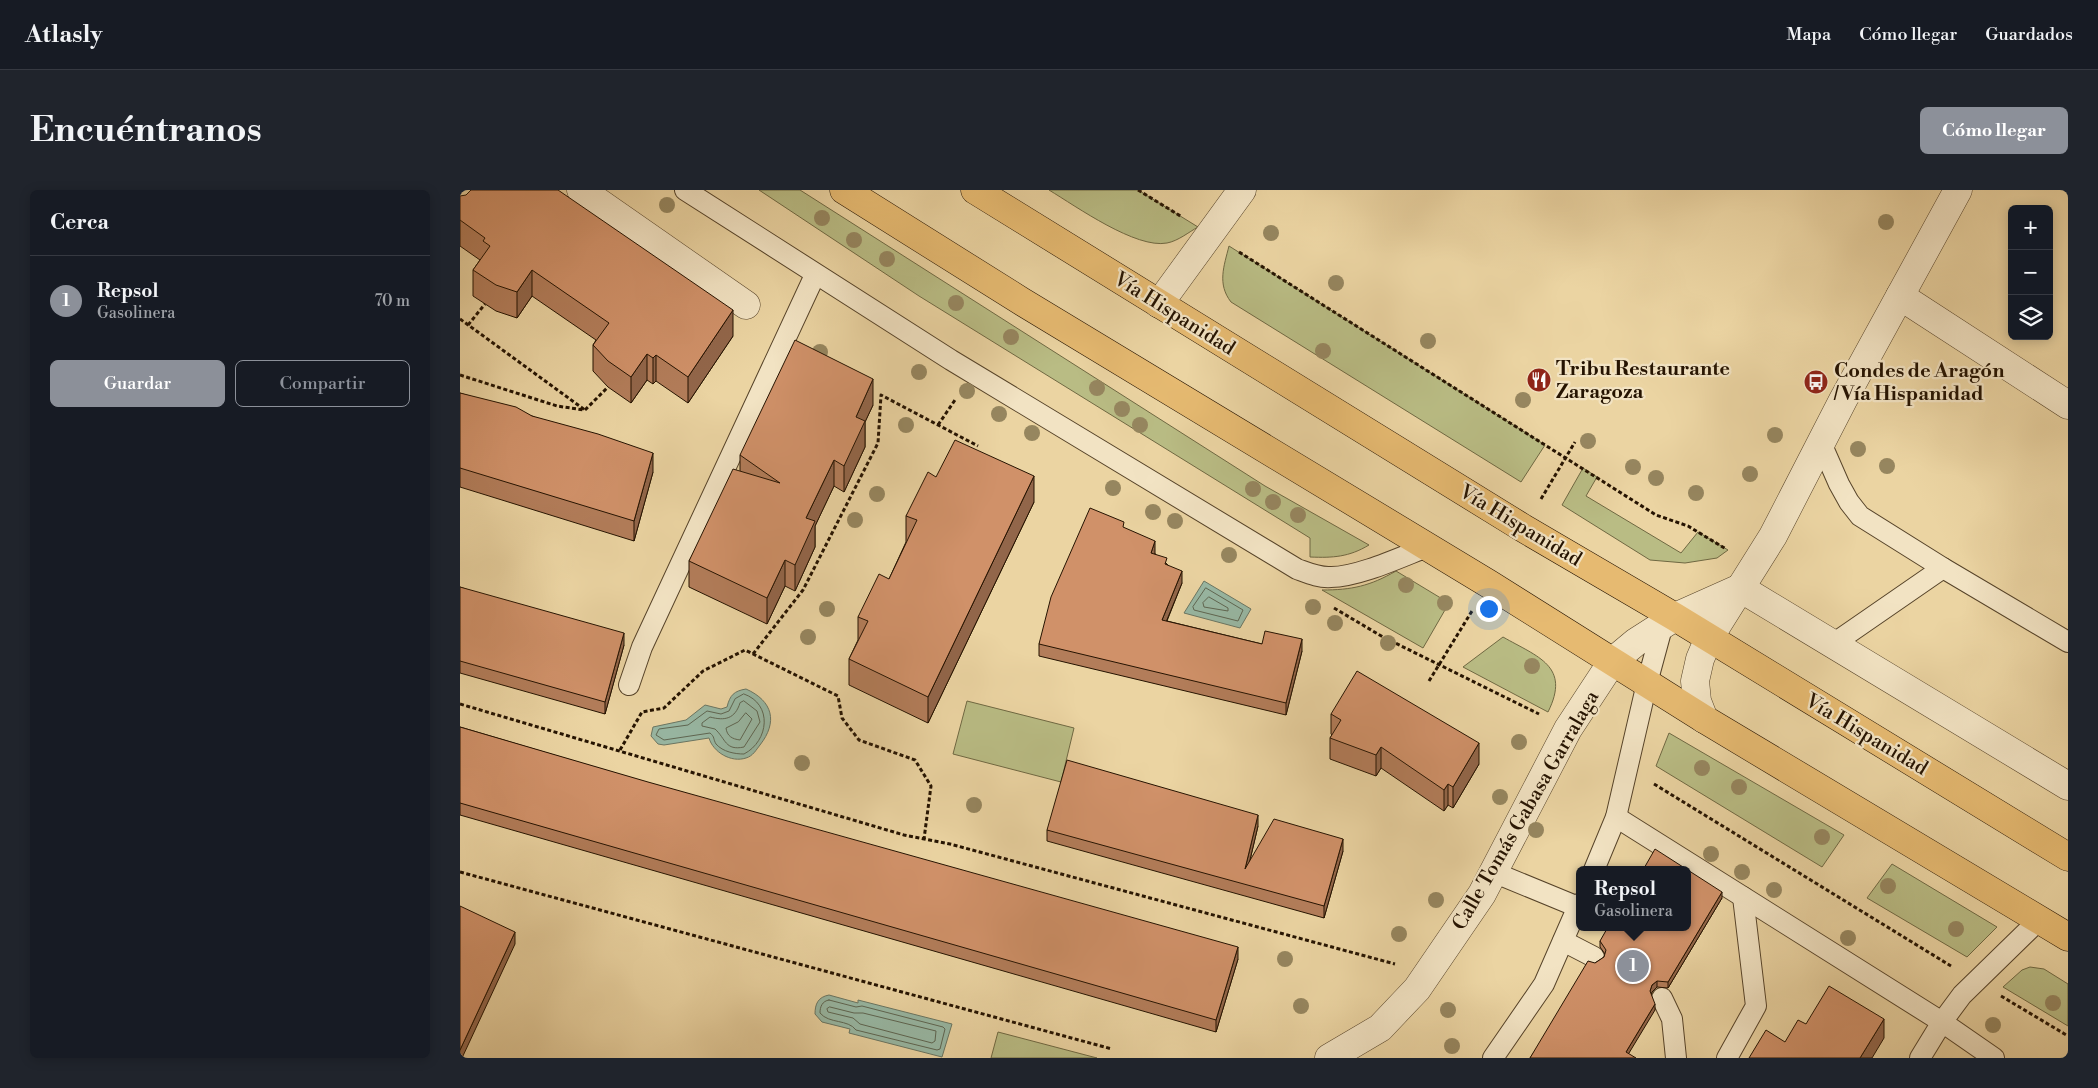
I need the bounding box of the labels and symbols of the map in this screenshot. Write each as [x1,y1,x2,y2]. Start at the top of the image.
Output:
street label: Vía Hispanidad [1108,266,1240,362]
place label: Tribu Restaurante Zaragoza [1556,357,1730,405]
place label: Condes de Aragón / Vía Hispanidad [1833,359,2005,407]
restaurant icon: Tribu Restaurante Zaragoza [1526,367,1552,393]
bus stop icon: Condes de Aragón / Vía Hispanidad [1803,369,1829,395]
street label: Vía Hispanidad [1454,479,1587,573]
your location [1476,596,1502,622]
street label: Calle Tomás Gabasa Garralaga [1447,686,1606,935]
street label: Vía Hispanidad [1800,688,1933,782]
pin: 1 [1617,947,1649,985]

